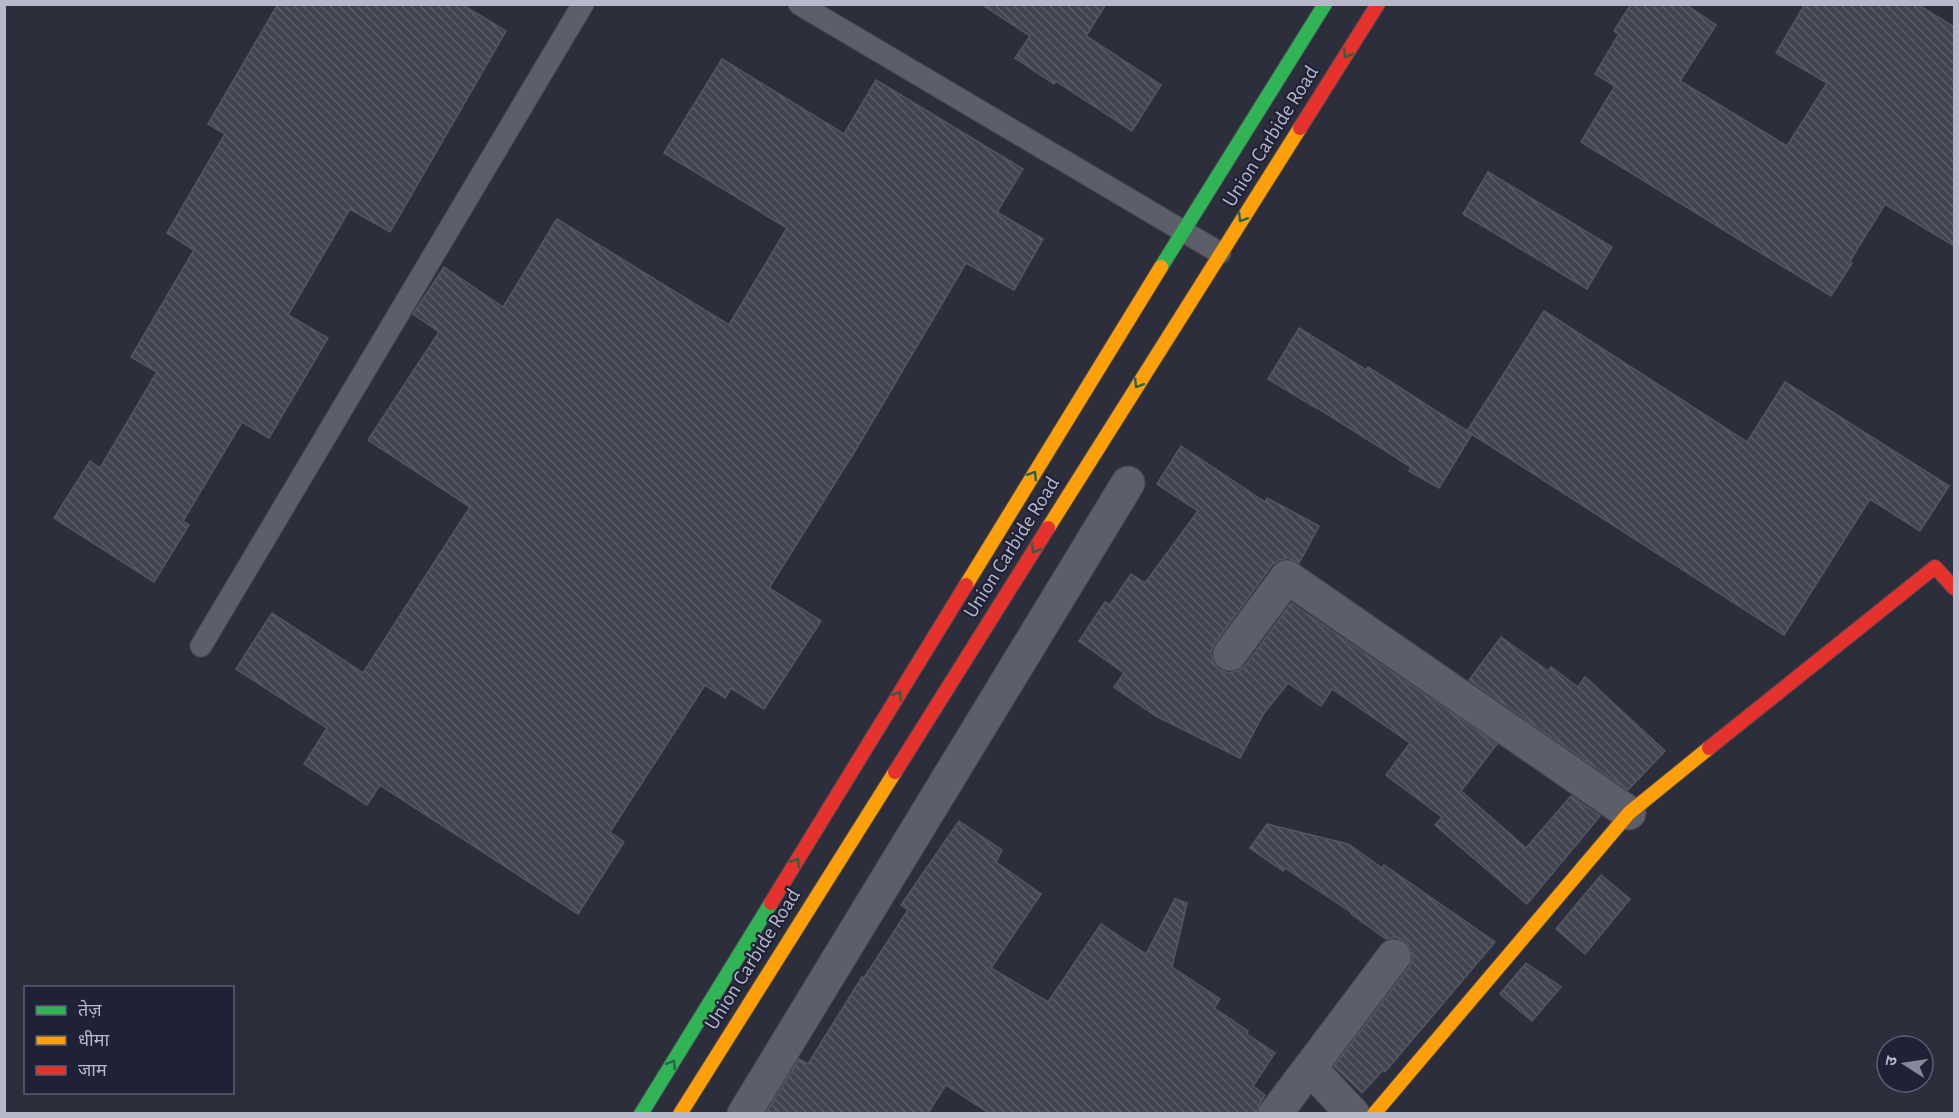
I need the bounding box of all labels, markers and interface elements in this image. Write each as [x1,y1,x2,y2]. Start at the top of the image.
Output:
one-way arrow [1342,48,1354,58]
street label: Union Carbide Road [1219,62,1322,210]
one-way arrow [1238,212,1249,223]
one-way arrow [1135,377,1146,388]
one-way arrow [1025,471,1036,482]
street label: Union Carbide Road [960,473,1063,621]
one-way arrow [1030,543,1042,553]
one-way arrow [890,691,902,701]
one-way arrow [788,858,800,868]
street label: Union Carbide Road [701,885,804,1033]
legend [24,986,234,1094]
text: तेज़ [78,999,102,1020]
text: धीमा [78,1030,109,1050]
north arrow [1875,1034,1935,1094]
text: उ [1883,1054,1900,1067]
one-way arrow [664,1060,676,1070]
text: जाम [78,1062,108,1080]

